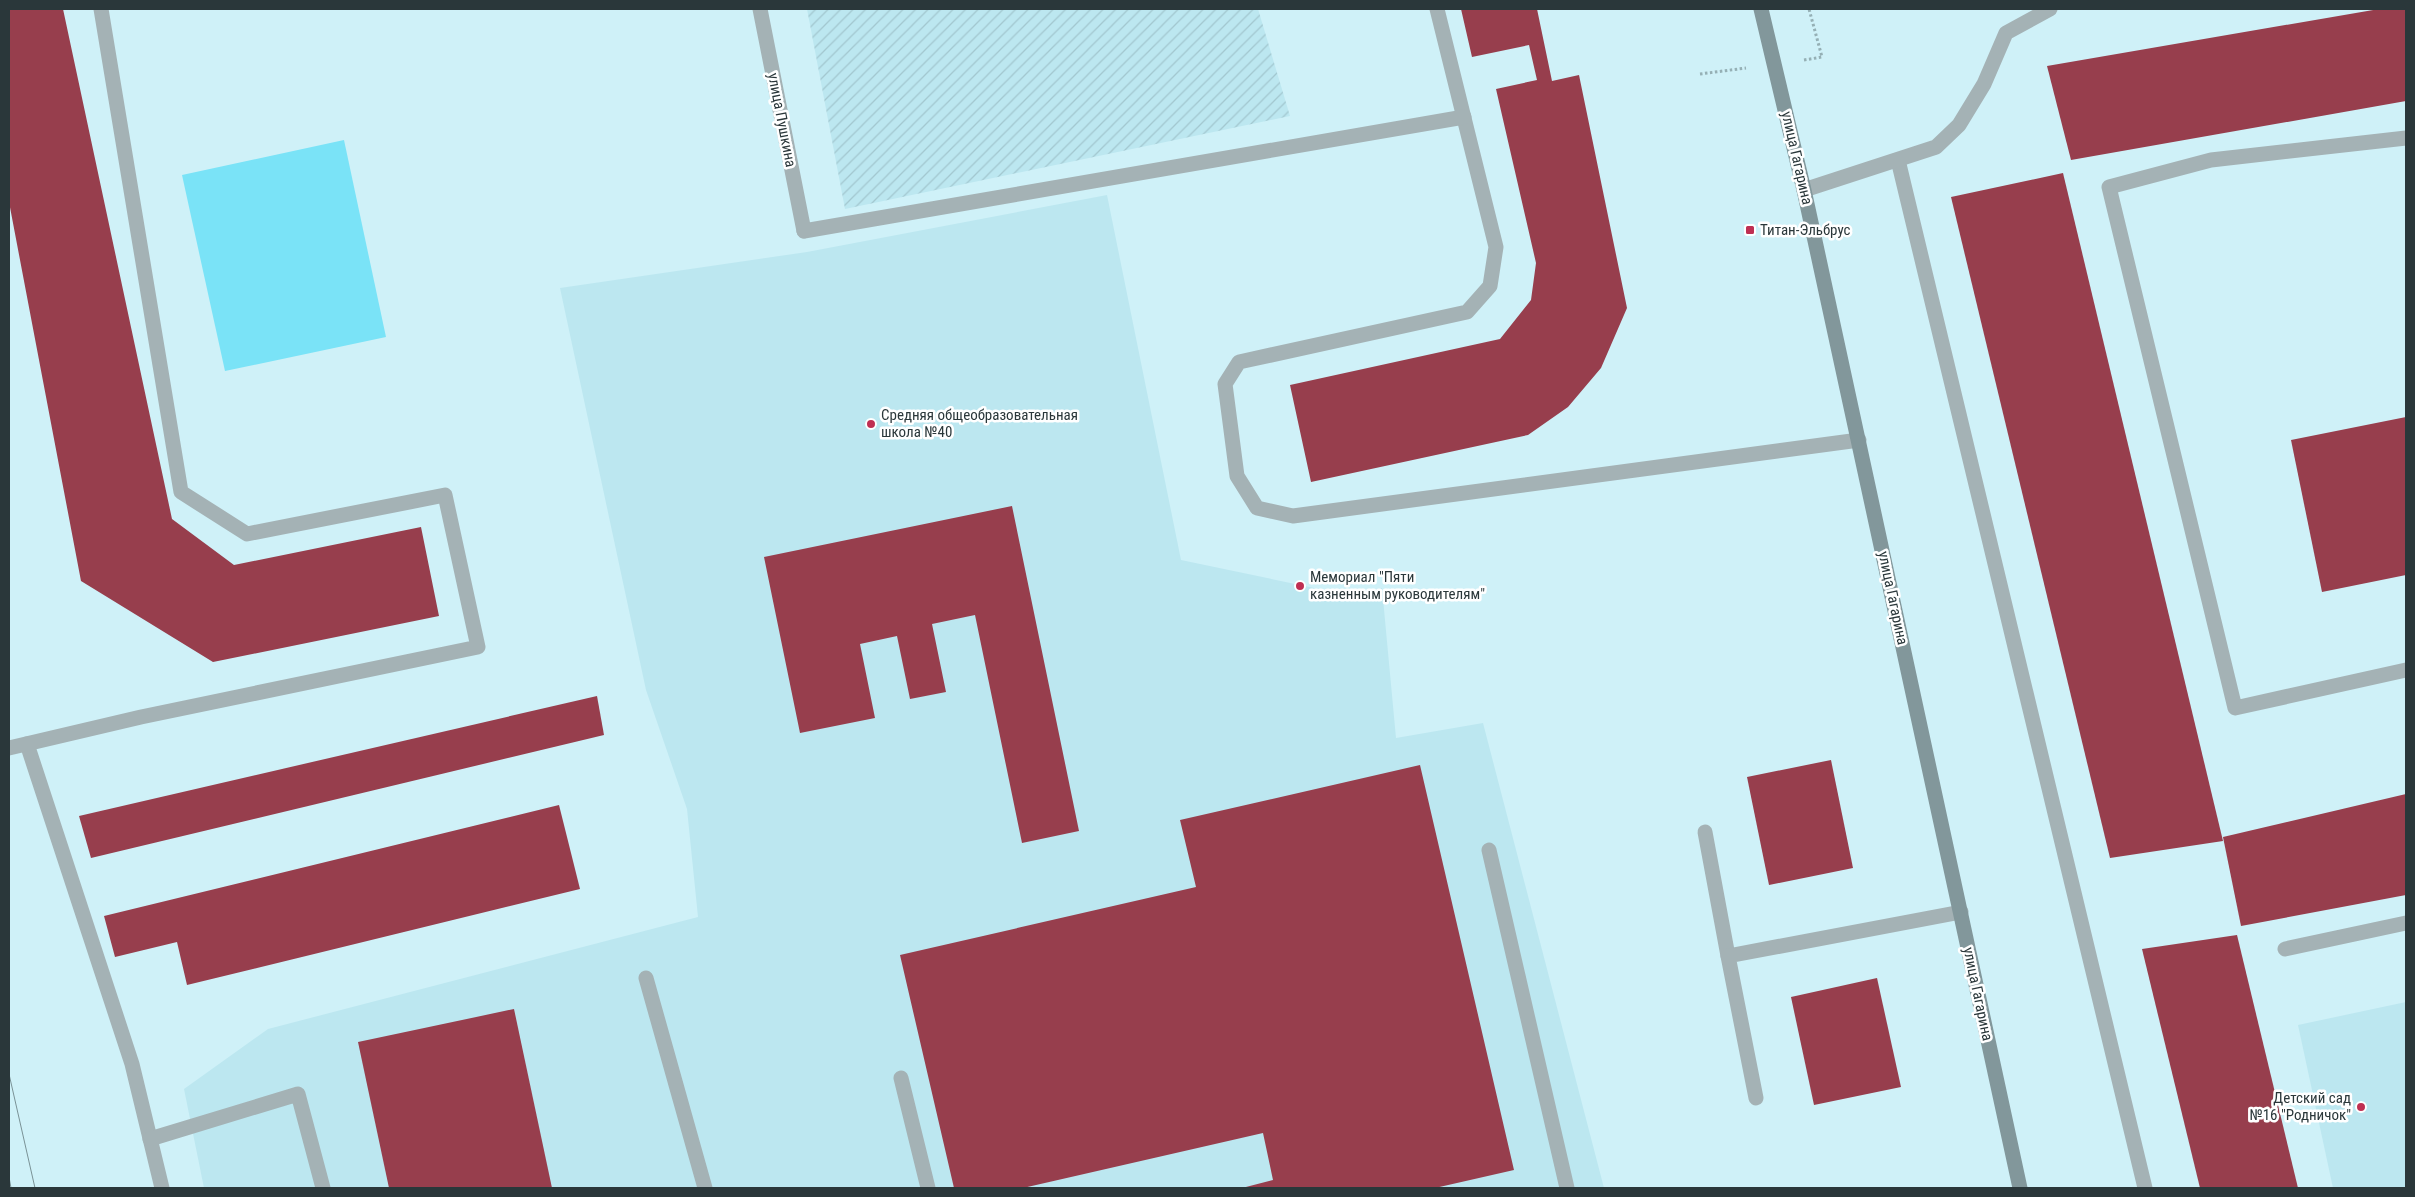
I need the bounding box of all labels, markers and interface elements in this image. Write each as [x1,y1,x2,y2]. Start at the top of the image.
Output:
street label: улица Пушкина [764,71,800,169]
street label: улица Гагарина [1778,110,1816,206]
place label: Титан-Эльбрус [1760,221,1851,239]
marker: Титан-Эльбрус [1744,224,1756,236]
place label: Средняя общеобразовательная школа №40 [881,406,1078,441]
marker: Средняя общеобразовательная школа №40 [865,418,877,430]
street label: улица Гагарина [1874,550,1912,646]
place label: Мемориал "Пяти казненным руководителям" [1310,568,1485,603]
marker: Мемориал "Пяти казненным руководителям" [1294,580,1306,592]
street label: улица Гагарина [1959,946,1997,1042]
place label: Детский сад №16 "Родничок" [2249,1089,2351,1124]
marker: Детский сад №16 "Родничок" [2355,1101,2367,1113]

